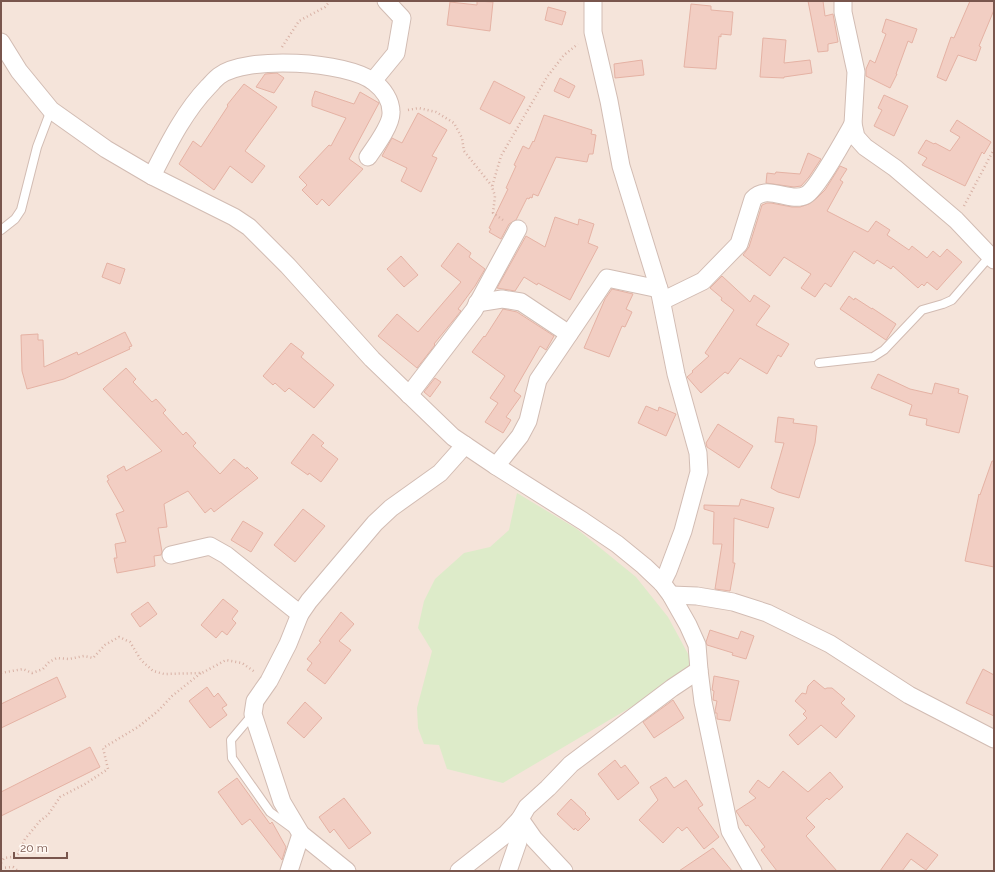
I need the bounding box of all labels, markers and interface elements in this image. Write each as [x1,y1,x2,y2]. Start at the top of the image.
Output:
scale bar [14,834,67,860]
text: 20 m [20,841,48,855]

